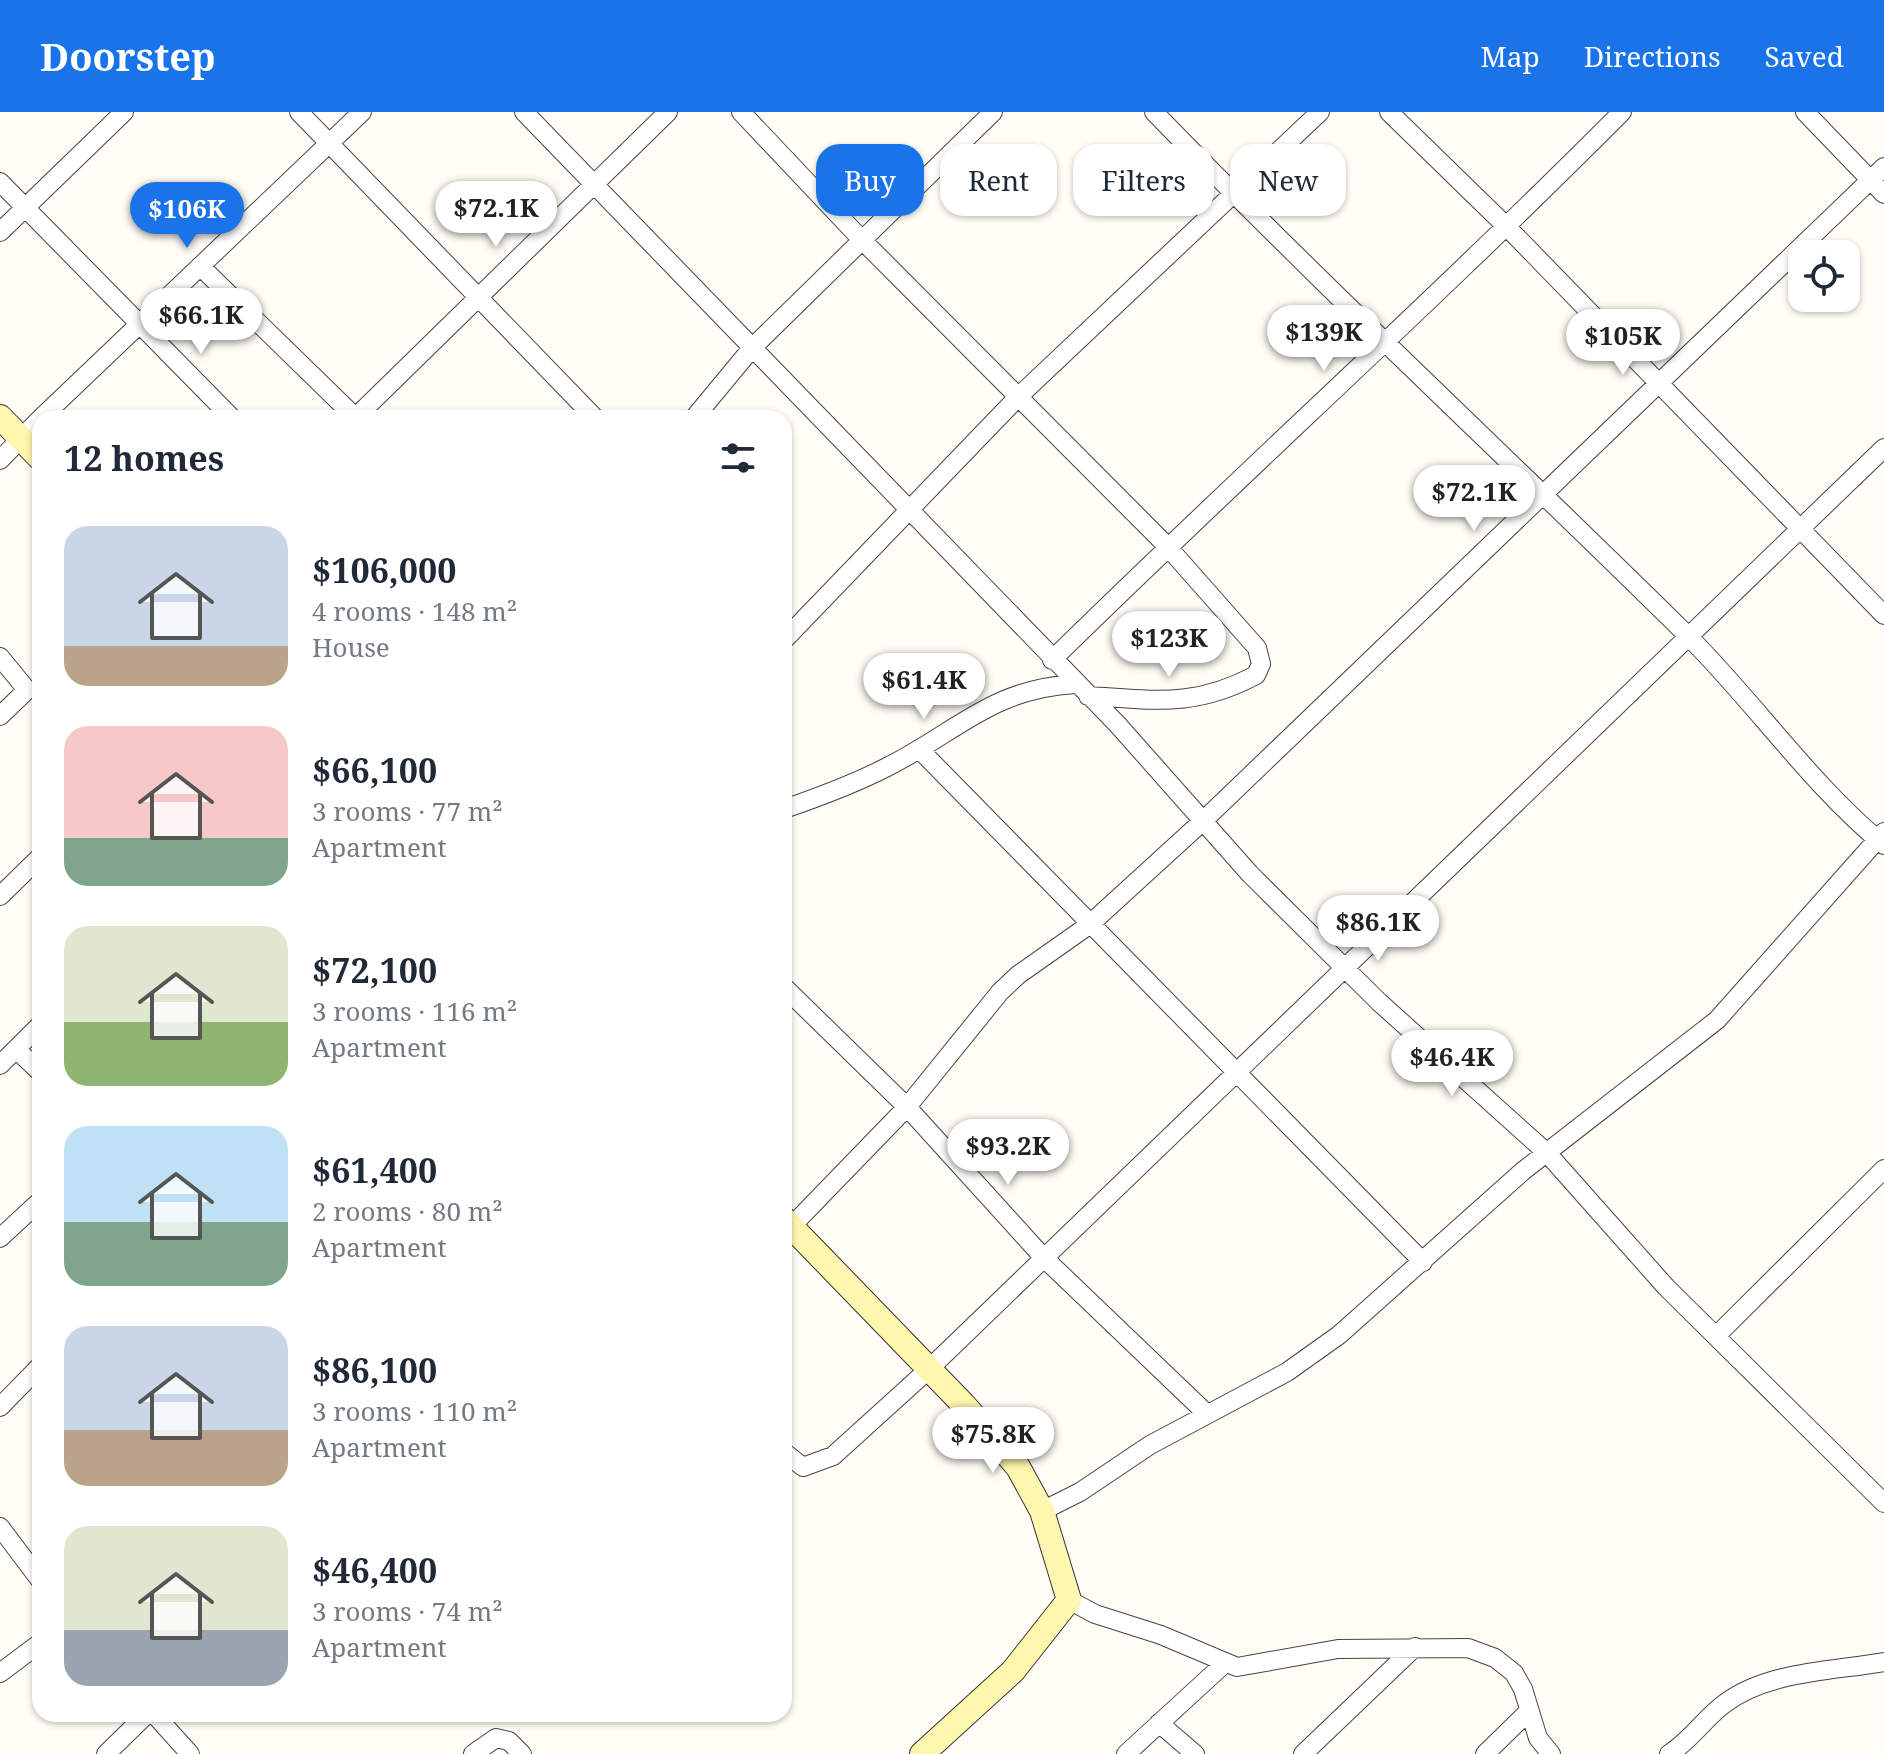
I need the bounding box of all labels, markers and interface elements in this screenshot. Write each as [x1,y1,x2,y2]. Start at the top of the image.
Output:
text: Doorstep [40,30,216,82]
text: Map [1480,37,1540,75]
text: Directions [1584,37,1721,75]
text: Saved [1765,37,1844,75]
chip: Buy [816,144,924,216]
chip: Rent [940,144,1057,216]
chip: Filters [1073,144,1214,216]
chip: New [1230,144,1346,216]
pin: $72.1K [431,181,561,249]
pin: $106K [131,182,243,250]
text: $72.1K [453,189,539,225]
text: $106K [148,190,226,226]
map controls [1788,240,1860,312]
button: locate [1788,240,1860,312]
pin: $66.1K [136,288,266,356]
text: $66.1K [158,296,244,332]
pin: $139K [1268,305,1380,373]
pin: $105K [1567,309,1679,377]
text: $139K [1285,313,1363,349]
text: $105K [1584,317,1662,353]
text: 12 homes [64,435,224,481]
icon: filters [716,436,760,480]
pin: $72.1K [1409,465,1539,533]
text: $72.1K [1431,473,1517,509]
text: $106,000 [312,547,456,593]
icon: home [128,558,224,654]
text: 4 rooms · 148 m² [312,593,517,629]
pin: $123K [1113,611,1225,679]
text: $123K [1130,619,1208,655]
text: House [312,629,390,665]
pin: $61.4K [859,653,989,721]
text: $61.4K [881,661,967,697]
text: $66,100 [312,747,437,793]
icon: home [128,758,224,854]
text: 3 rooms · 77 m² [312,793,503,829]
text: Apartment [312,829,447,865]
pin: $86.1K [1313,895,1443,963]
text: $86.1K [1335,903,1421,939]
text: $72,100 [312,947,437,993]
icon: home [128,958,224,1054]
text: 3 rooms · 116 m² [312,993,517,1029]
text: Apartment [312,1029,447,1065]
pin: $46.4K [1387,1030,1517,1098]
text: $46.4K [1409,1038,1495,1074]
pin: $93.2K [943,1119,1073,1187]
text: $93.2K [965,1127,1051,1163]
text: $61,400 [312,1147,437,1193]
icon: home [128,1158,224,1254]
text: 2 rooms · 80 m² [312,1193,503,1229]
text: Apartment [312,1229,447,1265]
text: $86,100 [312,1347,437,1393]
icon: home [128,1358,224,1454]
text: 3 rooms · 110 m² [312,1393,517,1429]
pin: $75.8K [928,1407,1058,1475]
text: $75.8K [950,1415,1036,1451]
text: Apartment [312,1429,447,1465]
text: $46,400 [312,1547,437,1593]
icon: home [128,1558,224,1654]
text: 3 rooms · 74 m² [312,1593,503,1629]
text: Apartment [312,1629,447,1665]

